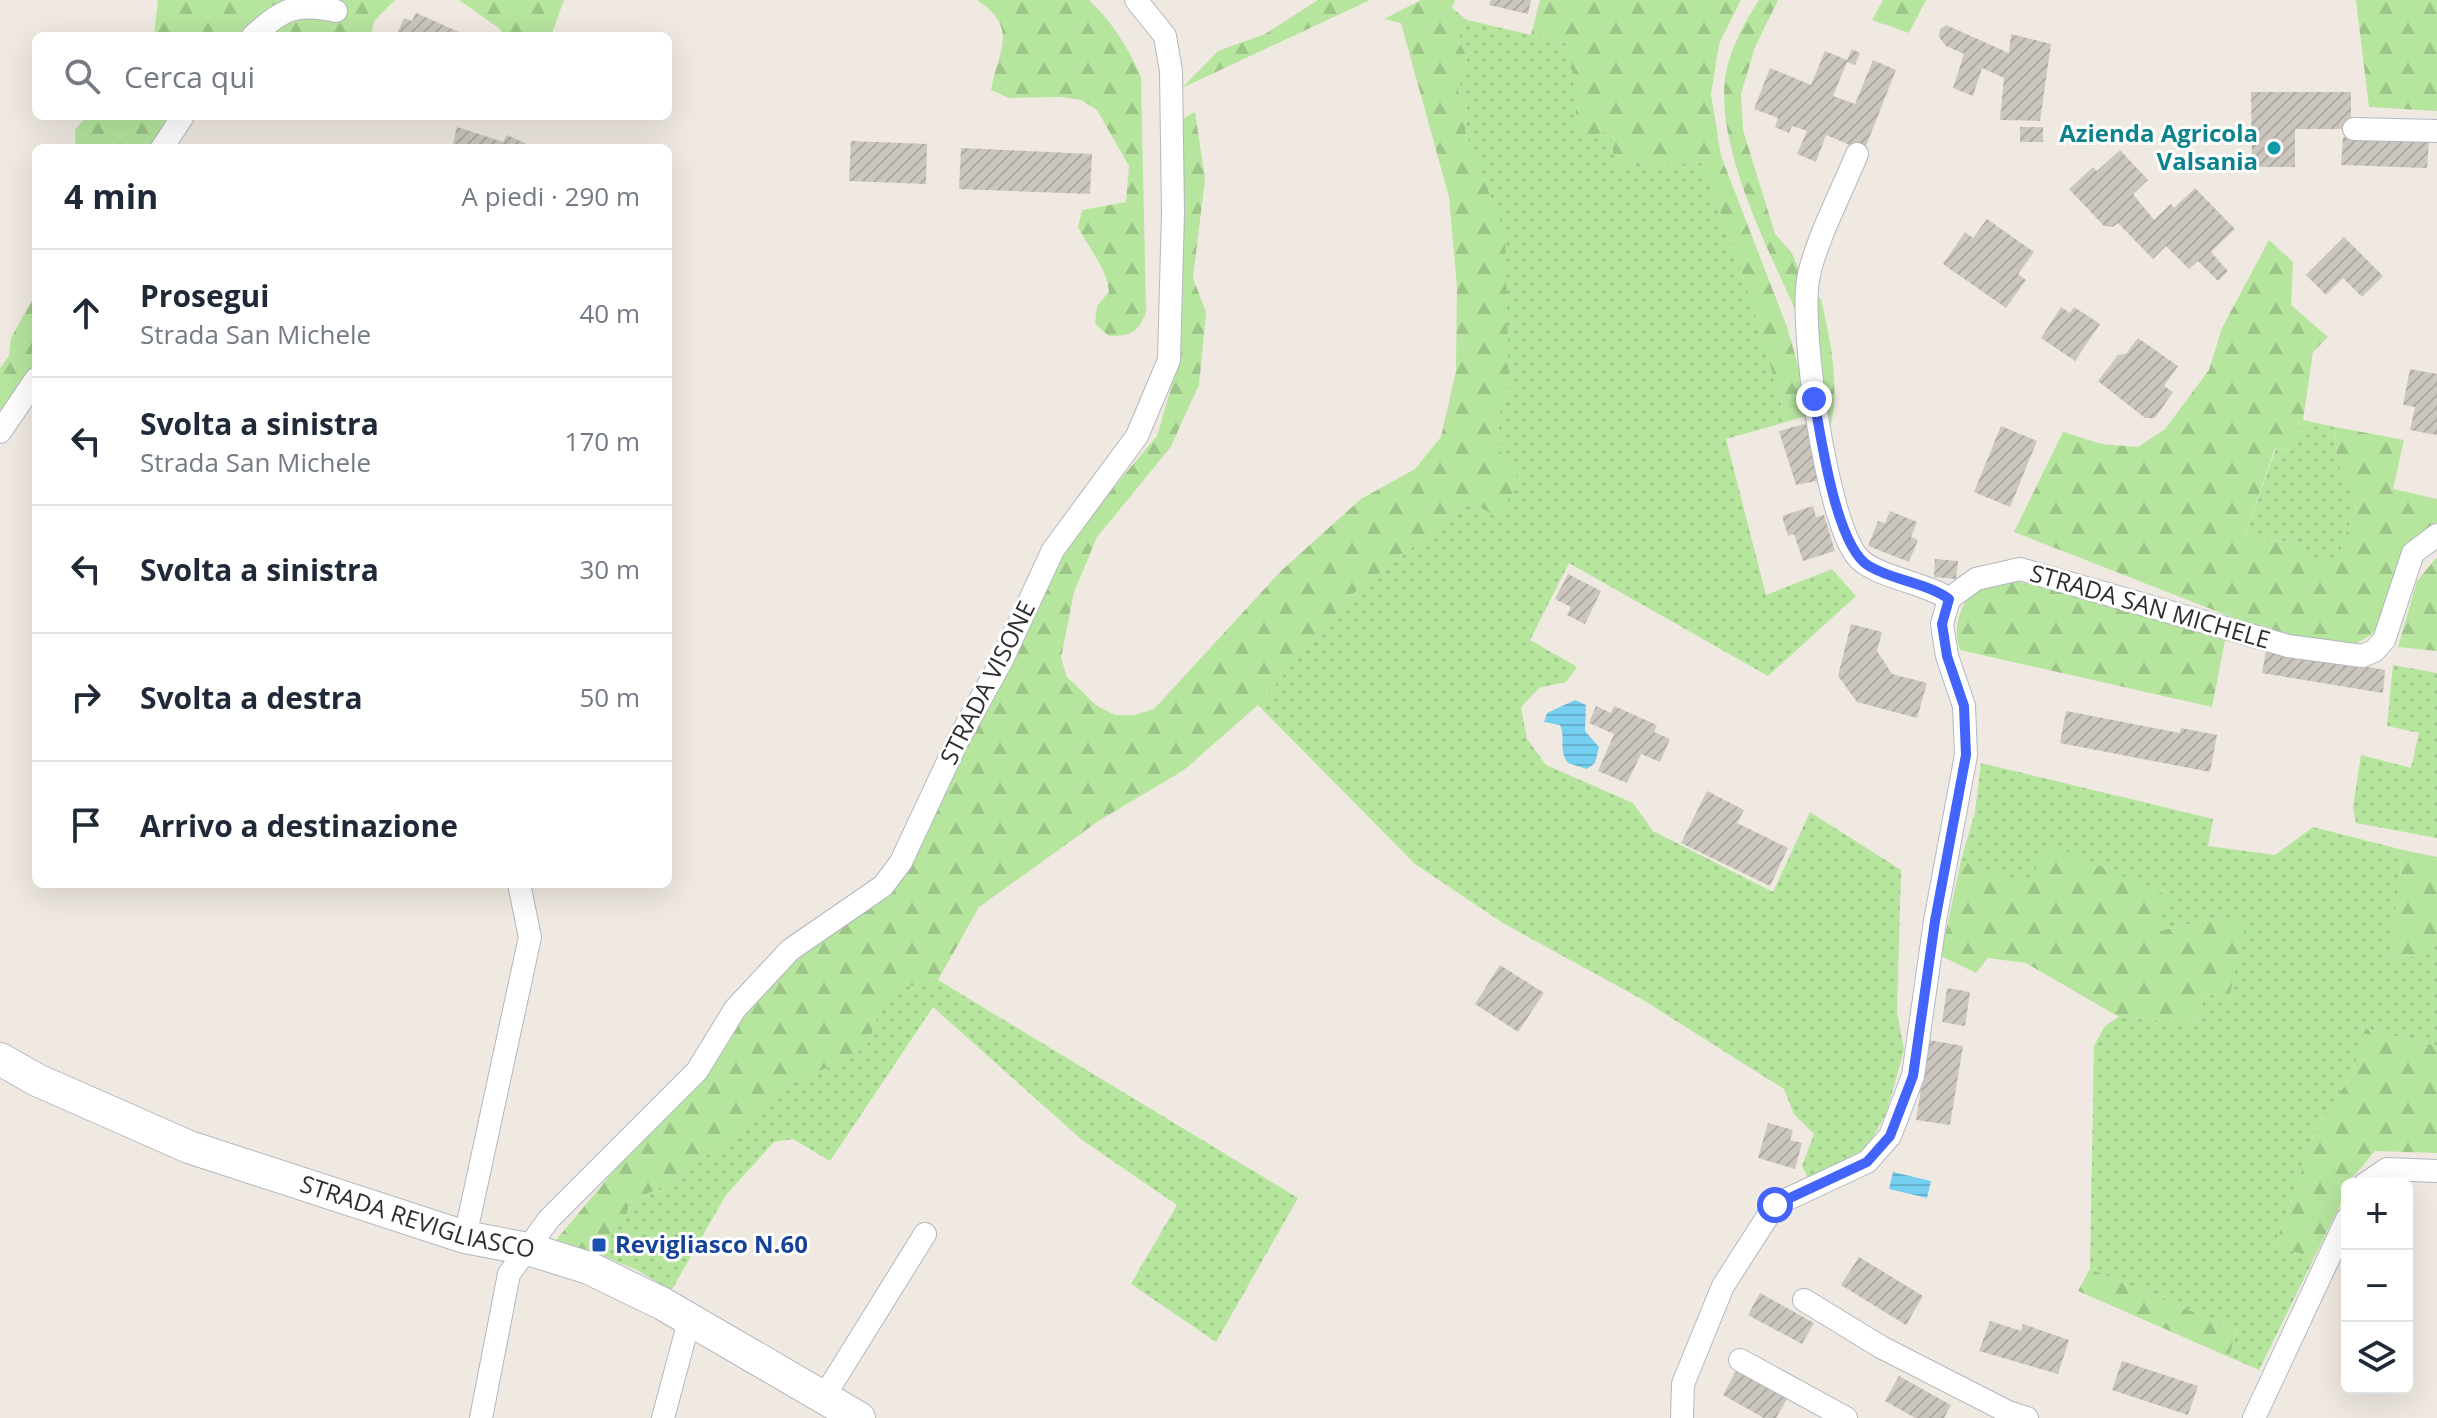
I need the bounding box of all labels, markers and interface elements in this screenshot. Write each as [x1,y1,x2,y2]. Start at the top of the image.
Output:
search box [32,32,672,120]
icon: search [60,54,104,98]
text: Cerca qui [124,56,255,97]
place label: Azienda Agricola Valsania [2059,116,2258,177]
marker: Azienda Agricola Valsania [2265,139,2283,157]
text: 4 min [64,173,158,219]
text: A piedi · 290 m [462,178,640,214]
text: Prosegui [140,275,270,316]
icon: ahead [64,291,108,335]
text: 40 m [579,295,640,331]
text: Strada San Michele [140,316,371,352]
route end [1796,381,1832,417]
text: Svolta a sinistra [140,403,379,444]
icon: left [64,419,108,463]
text: 170 m [565,423,640,459]
text: Strada San Michele [140,444,371,480]
icon: left [64,547,108,591]
text: Svolta a sinistra [140,549,379,590]
text: 30 m [579,551,640,587]
street label: STRADA SAN MICHELE [2027,555,2274,656]
street label: STRADA VISONE [931,595,1042,770]
icon: right [64,675,108,719]
text: Svolta a destra [140,677,363,718]
text: 50 m [579,679,640,715]
icon: arrive [64,803,108,847]
text: Arrivo a destinazione [140,805,458,846]
street label: STRADA REVIGLIASCO [296,1166,538,1265]
map controls [2341,1178,2413,1394]
button: + [2341,1178,2413,1250]
route start [1757,1187,1793,1223]
place label: Revigliasco N.60 [615,1227,808,1260]
marker: Revigliasco N.60 [590,1236,608,1254]
button: − [2341,1250,2413,1322]
button: layers [2341,1322,2413,1394]

